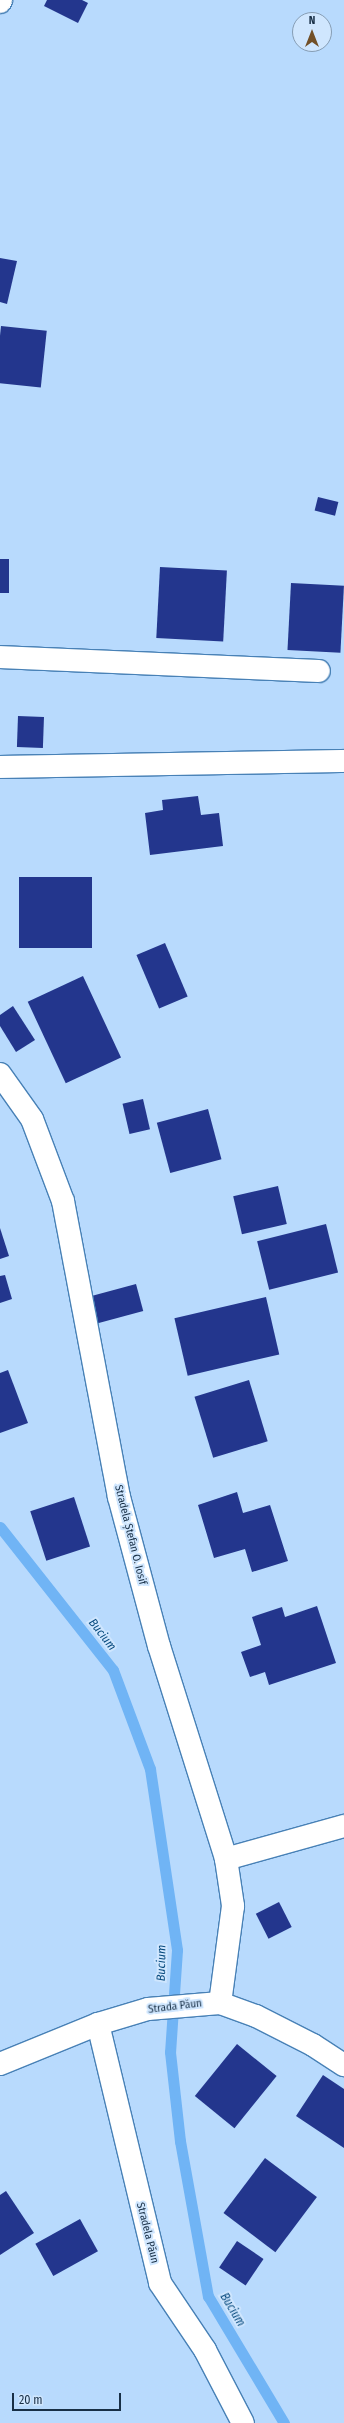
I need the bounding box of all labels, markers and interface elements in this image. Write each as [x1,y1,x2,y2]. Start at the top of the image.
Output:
north arrow [292,12,332,52]
text: N [309,14,315,27]
street label: Stradela Ștefan O. Iosif [111,1484,149,1586]
water label: Bucium [85,1616,119,1654]
water label: Bucium [154,1945,170,1981]
street label: Strada Păun [147,1997,203,2017]
street label: Stradela Păun [133,2201,161,2265]
water label: Bucium [216,2291,248,2329]
scale bar [14,2385,123,2411]
text: 20 m [19,2393,43,2407]

